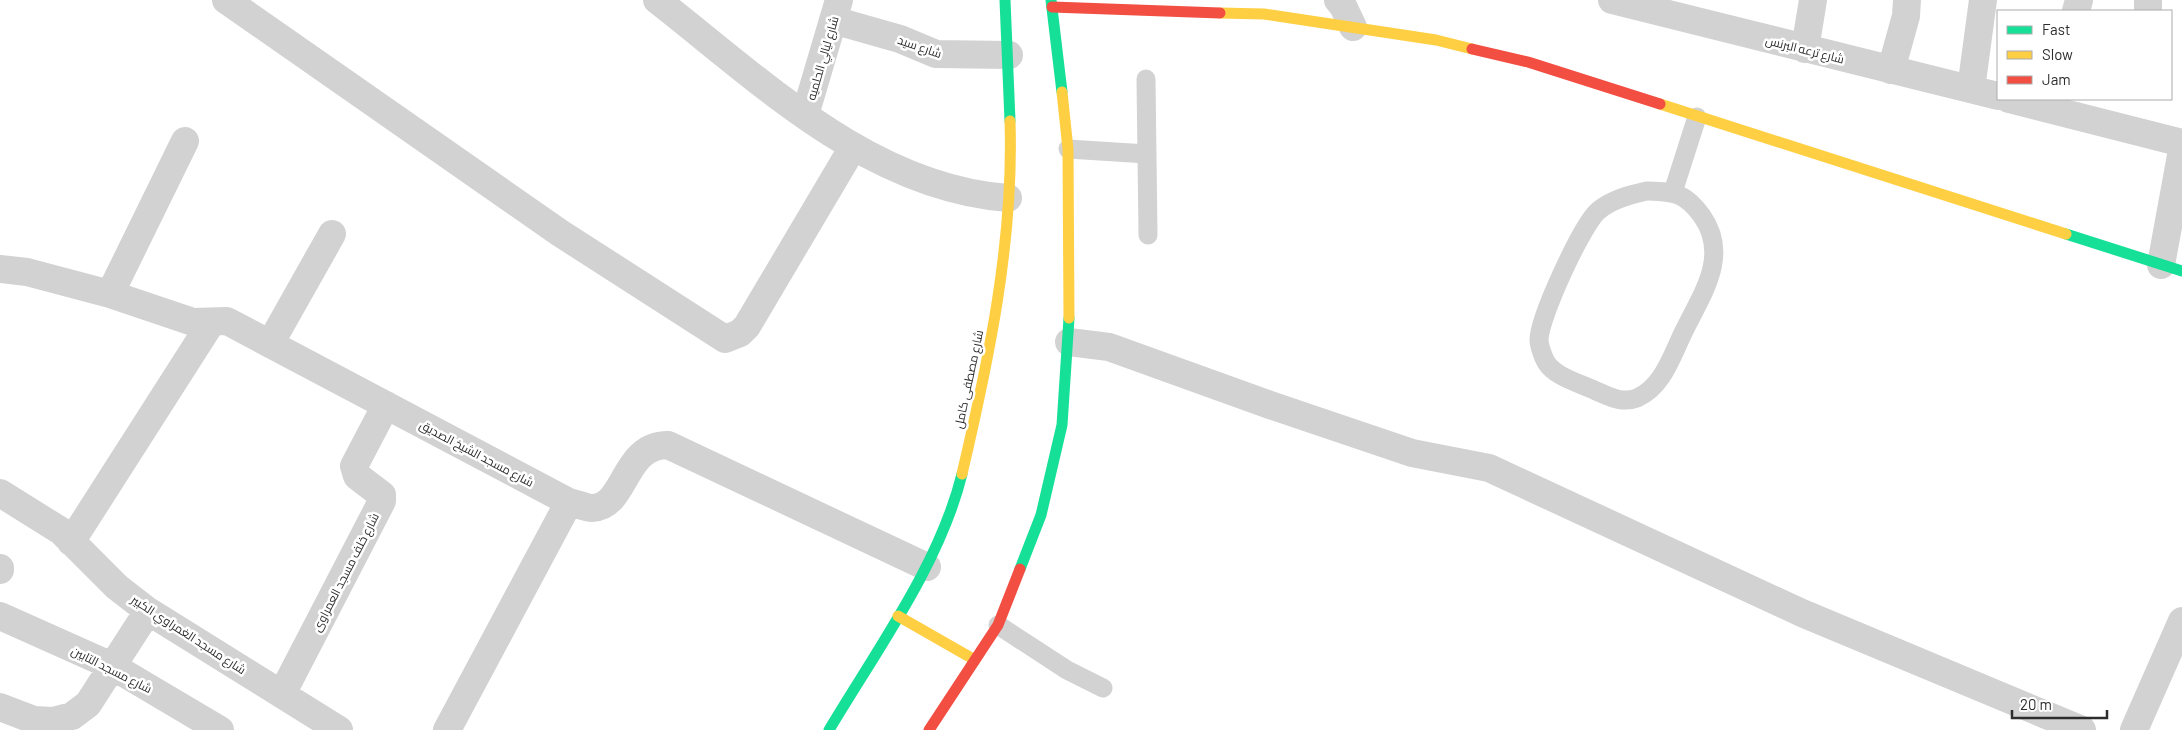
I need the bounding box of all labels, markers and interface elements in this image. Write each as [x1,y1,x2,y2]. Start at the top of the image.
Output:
legend [1997,10,2172,100]
street label: شارع ليالي الحلميه [803,14,845,103]
text: Fast [2042,20,2070,38]
street label: شارع سيد [896,32,944,62]
street label: شارع ترعه البرنس [1764,32,1846,68]
text: Slow [2042,45,2073,63]
text: Jam [2042,70,2071,88]
street label: شارع مصطفى كامل [951,328,987,430]
street label: شارع مسجد الشيخ الصديق [417,417,536,491]
street label: شارع خلف مسجد العمراوى [309,510,383,635]
street label: شارع مسجد الغمراوي الكبير [126,591,249,680]
street label: شارع مسجد التابين [69,643,155,697]
scale bar [2012,688,2107,720]
text: 20 m [2020,695,2052,713]

